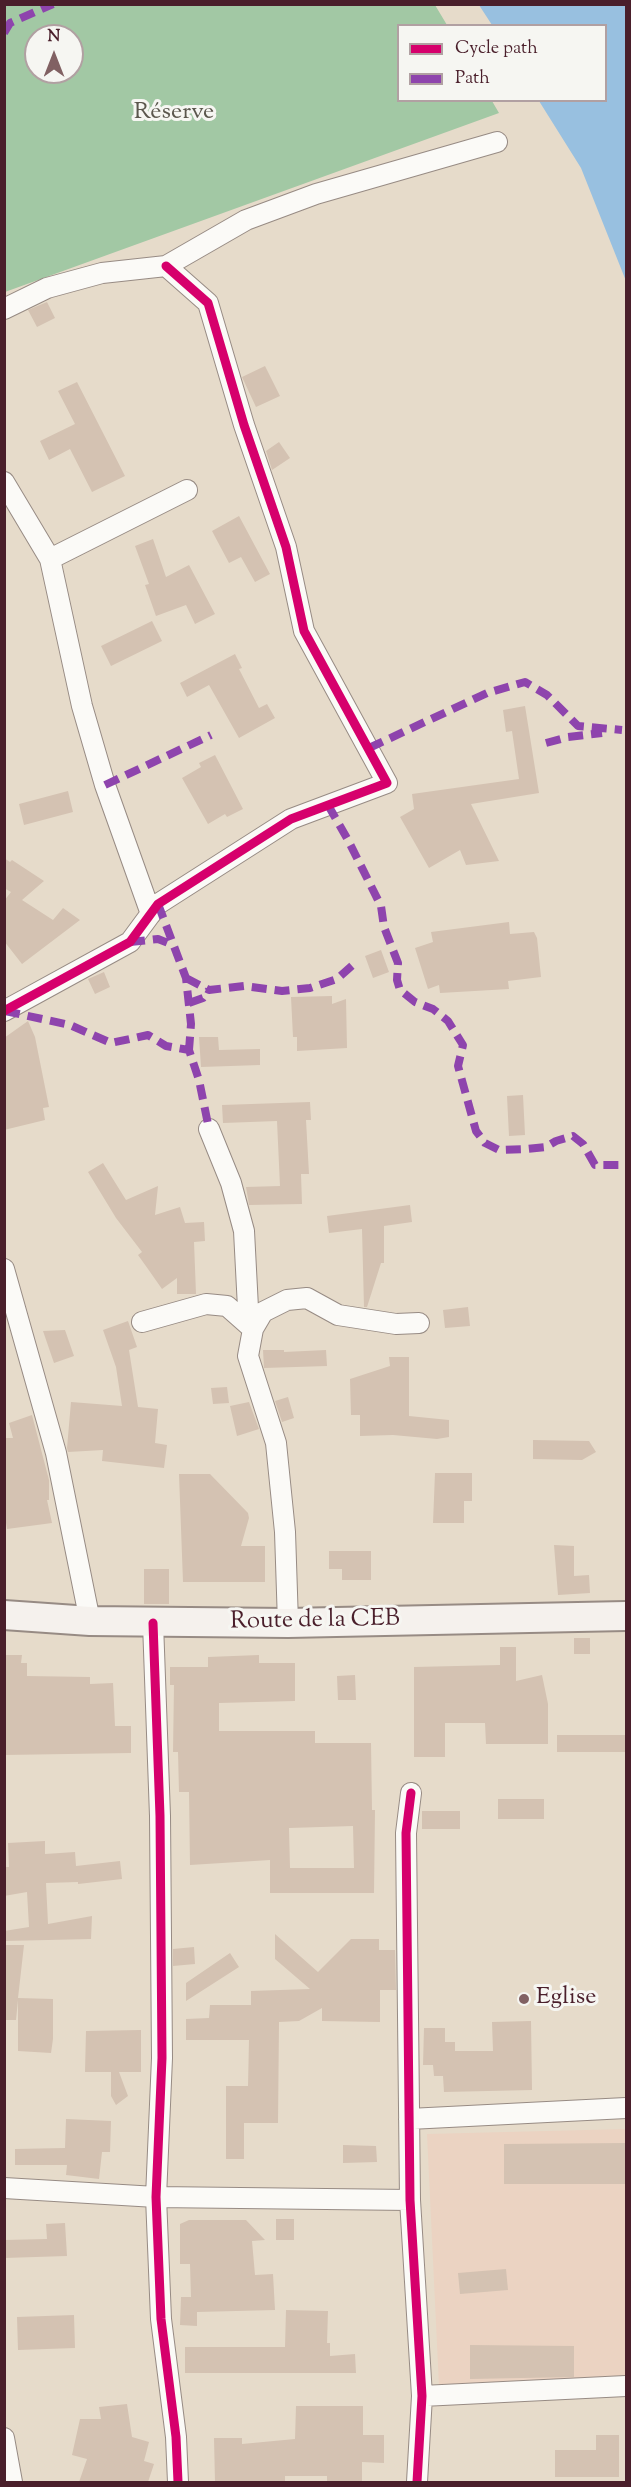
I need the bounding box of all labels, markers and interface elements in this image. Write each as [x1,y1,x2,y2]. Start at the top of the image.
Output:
north arrow [24,24,84,84]
legend [397,24,607,102]
text: N [48,26,60,49]
text: Cycle path [455,36,538,62]
text: Path [455,66,490,92]
park label: Réserve [134,100,214,128]
street label: Route de la CEB [230,1606,400,1638]
place label: Eglise [536,1985,596,2013]
marker: Eglise [517,1992,531,2006]

